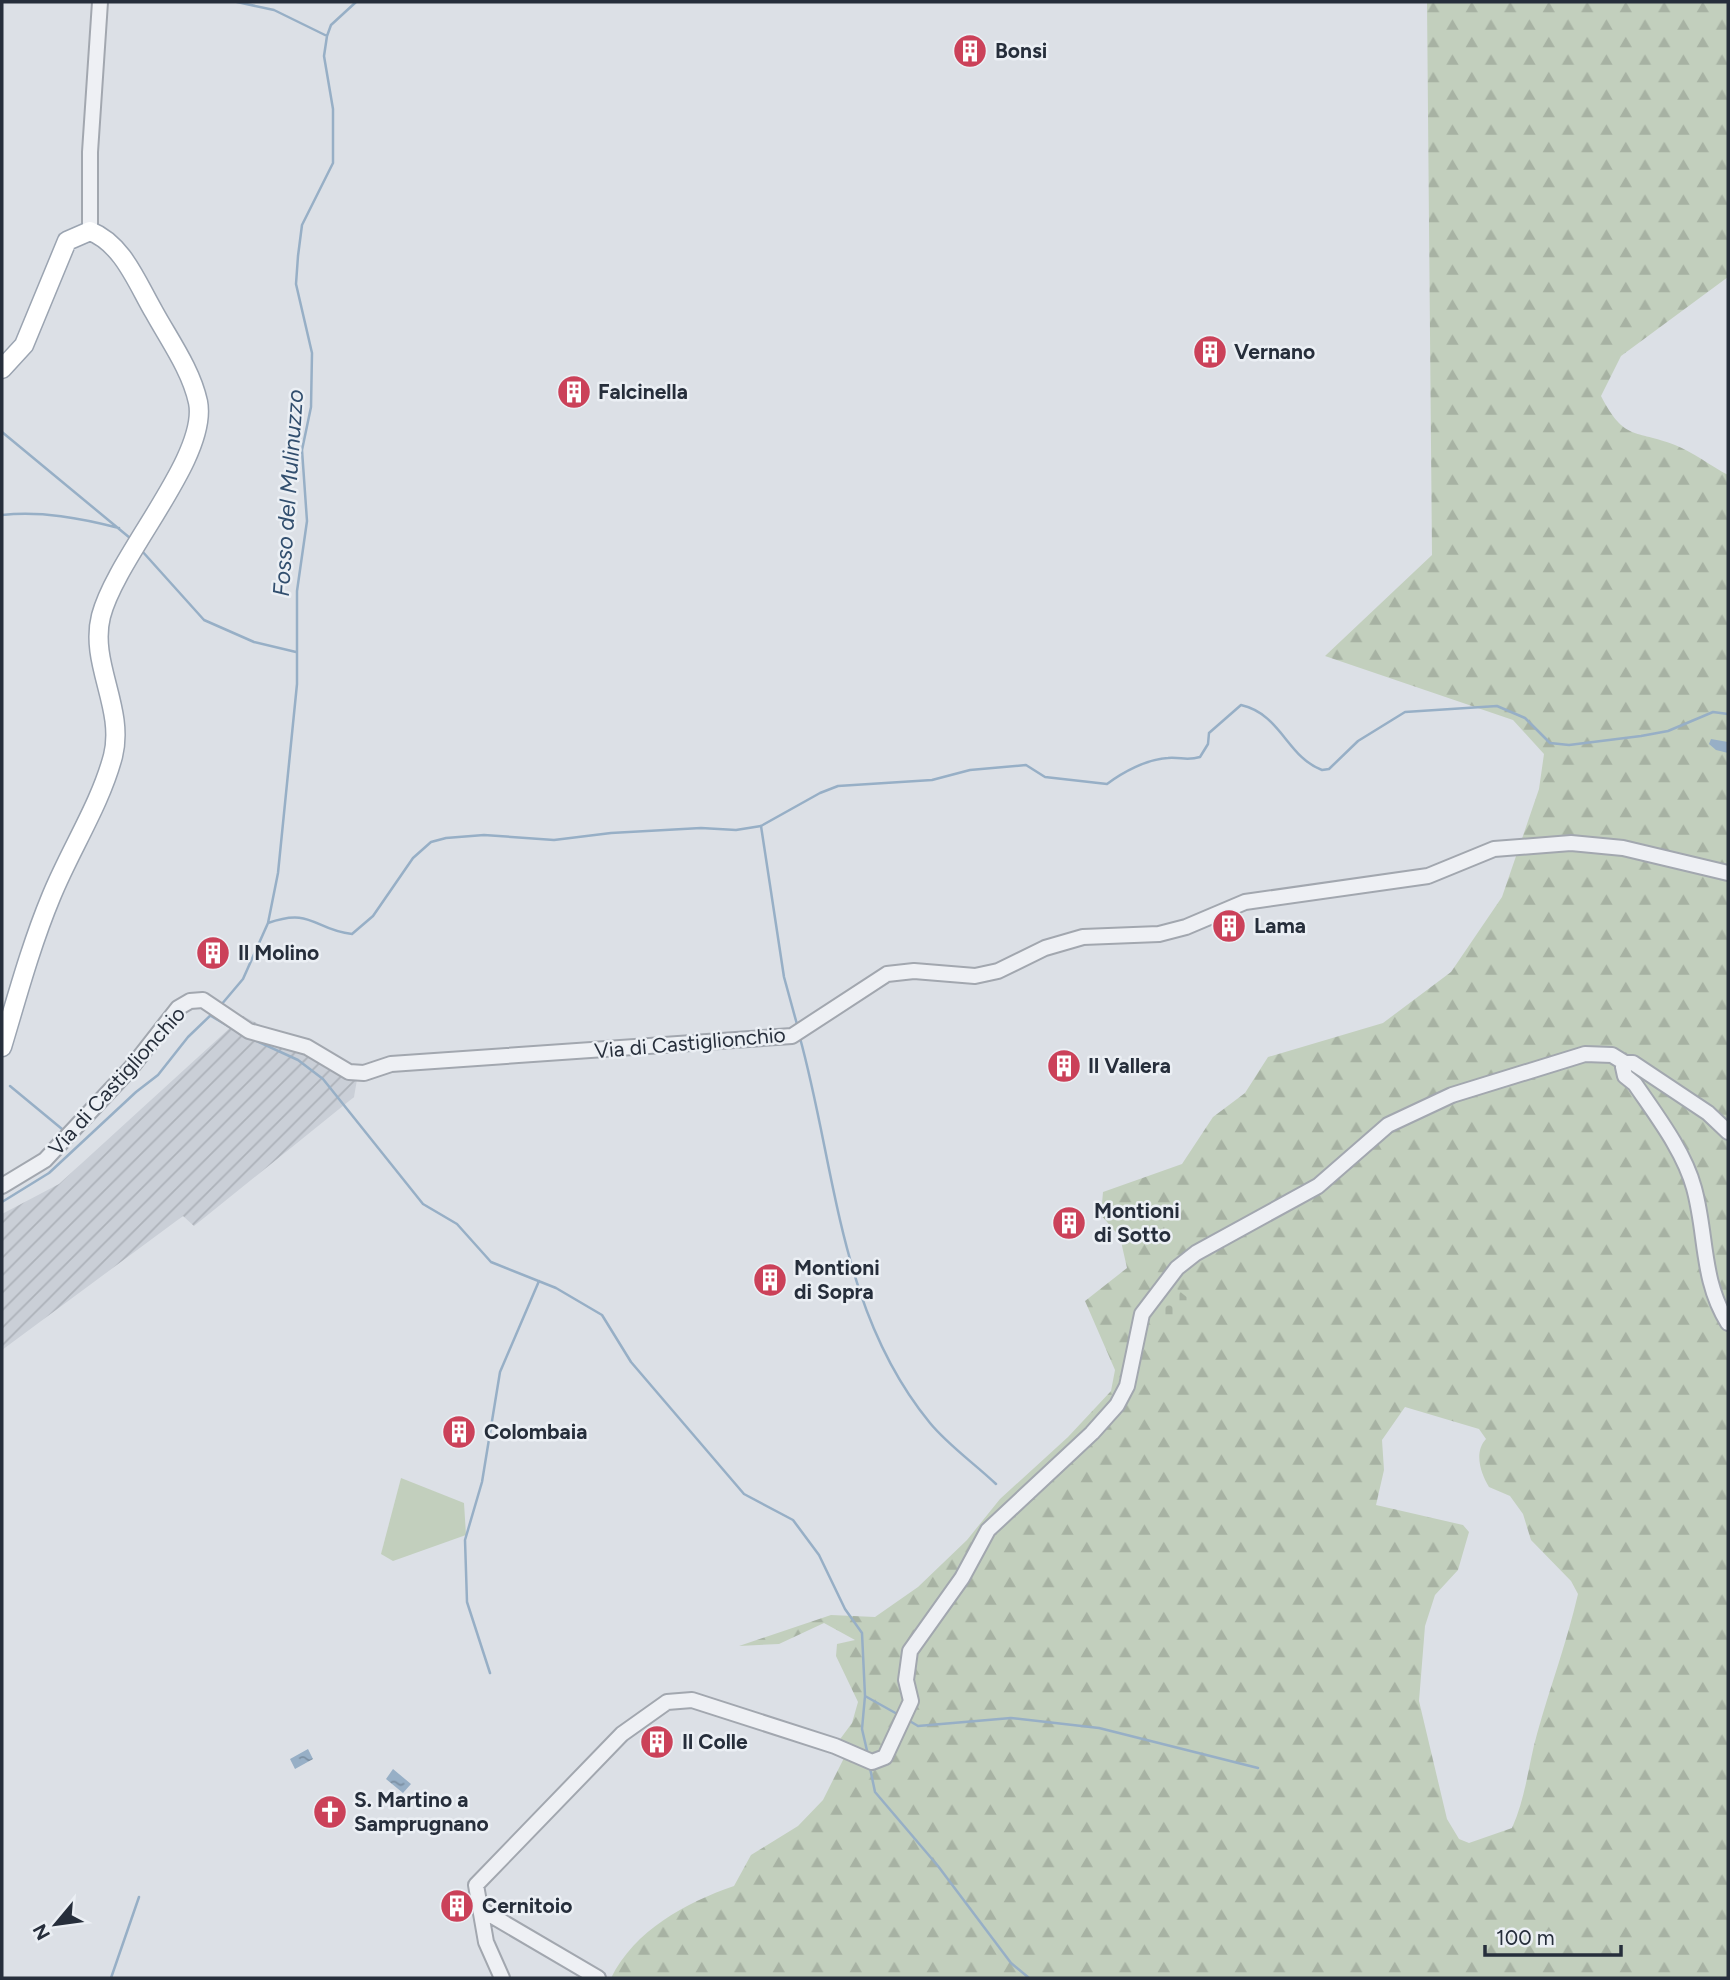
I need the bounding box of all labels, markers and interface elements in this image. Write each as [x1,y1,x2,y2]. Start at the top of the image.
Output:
building icon: Bonsi [951,32,989,70]
place label: Bonsi [995,38,1047,63]
building icon: Vernano [1191,333,1229,371]
place label: Vernano [1234,339,1315,364]
building icon: Falcinella [555,373,593,411]
place label: Falcinella [598,379,688,404]
water label: Fosso del Mulinuzzo [267,388,309,598]
building icon: Lama [1210,907,1248,945]
place label: Lama [1254,913,1306,938]
building icon: Il Molino [194,934,232,972]
place label: Il Molino [238,940,319,965]
street label: Via di Castiglionchio [43,1001,190,1160]
street label: Via di Castiglionchio [593,1022,787,1063]
building icon: Il Vallera [1045,1047,1083,1085]
place label: Il Vallera [1088,1053,1171,1078]
place label: Montioni di Sotto [1094,1198,1180,1247]
building icon: Montioni di Sotto [1050,1204,1088,1242]
place label: Montioni di Sopra [794,1255,880,1304]
building icon: Montioni di Sopra [751,1261,789,1299]
building icon: Colombaia [440,1413,478,1451]
place label: Colombaia [484,1419,588,1444]
building icon: Il Colle [638,1723,676,1761]
place label: Il Colle [682,1729,748,1754]
place label: S. Martino a Samprugnano [354,1787,489,1836]
church icon: S. Martino a Samprugnano [311,1793,349,1831]
building icon: Cernitoio [438,1887,476,1925]
north arrow [21,1889,91,1959]
place label: Cernitoio [482,1893,572,1918]
scale bar [1485,1913,1622,1957]
text: N [28,1920,55,1944]
text: 100 m [1496,1925,1555,1950]

